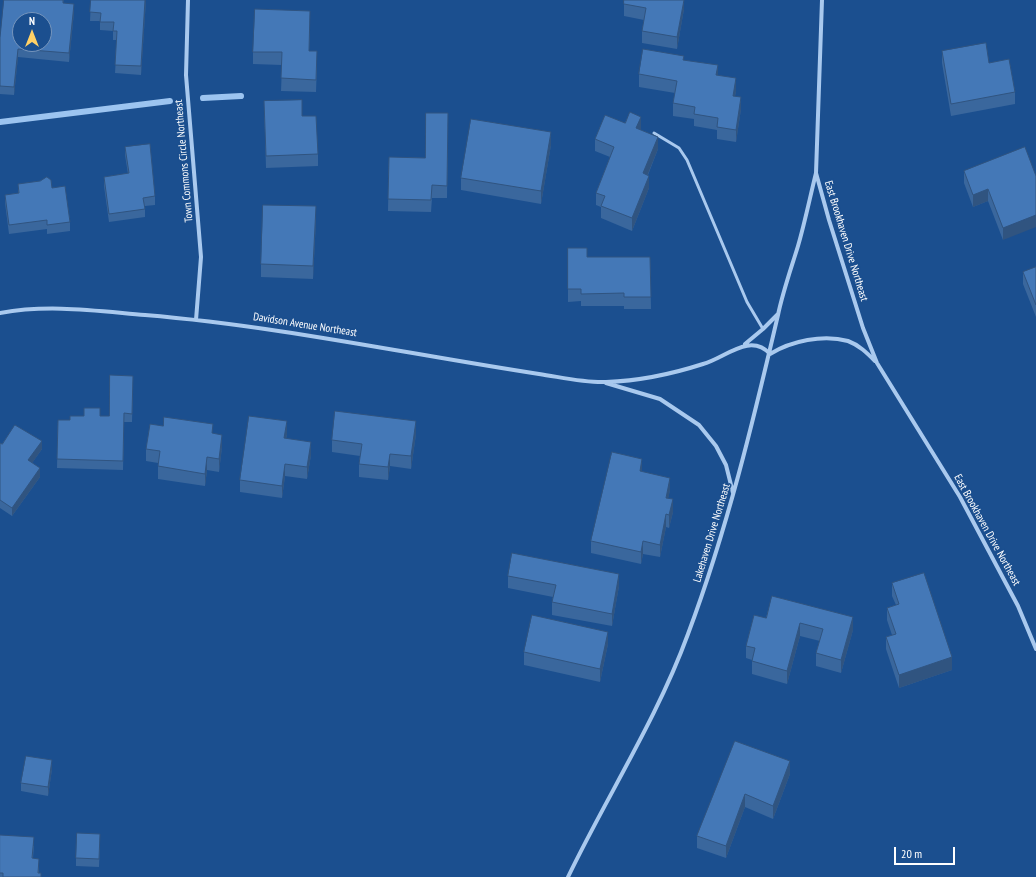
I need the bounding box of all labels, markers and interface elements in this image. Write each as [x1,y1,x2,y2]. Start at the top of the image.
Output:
north arrow [12,12,52,52]
text: N [29,14,35,28]
street label: Town Commons Circle Northeast [172,99,196,223]
street label: East Brookhaven Drive Northeast [821,179,871,303]
street label: Davidson Avenue Northeast [252,310,358,340]
street label: East Brookhaven Drive Northeast [951,472,1023,588]
street label: Lakehaven Drive Northeast [691,482,733,584]
scale bar [896,839,957,865]
text: 20 m [901,846,922,861]

